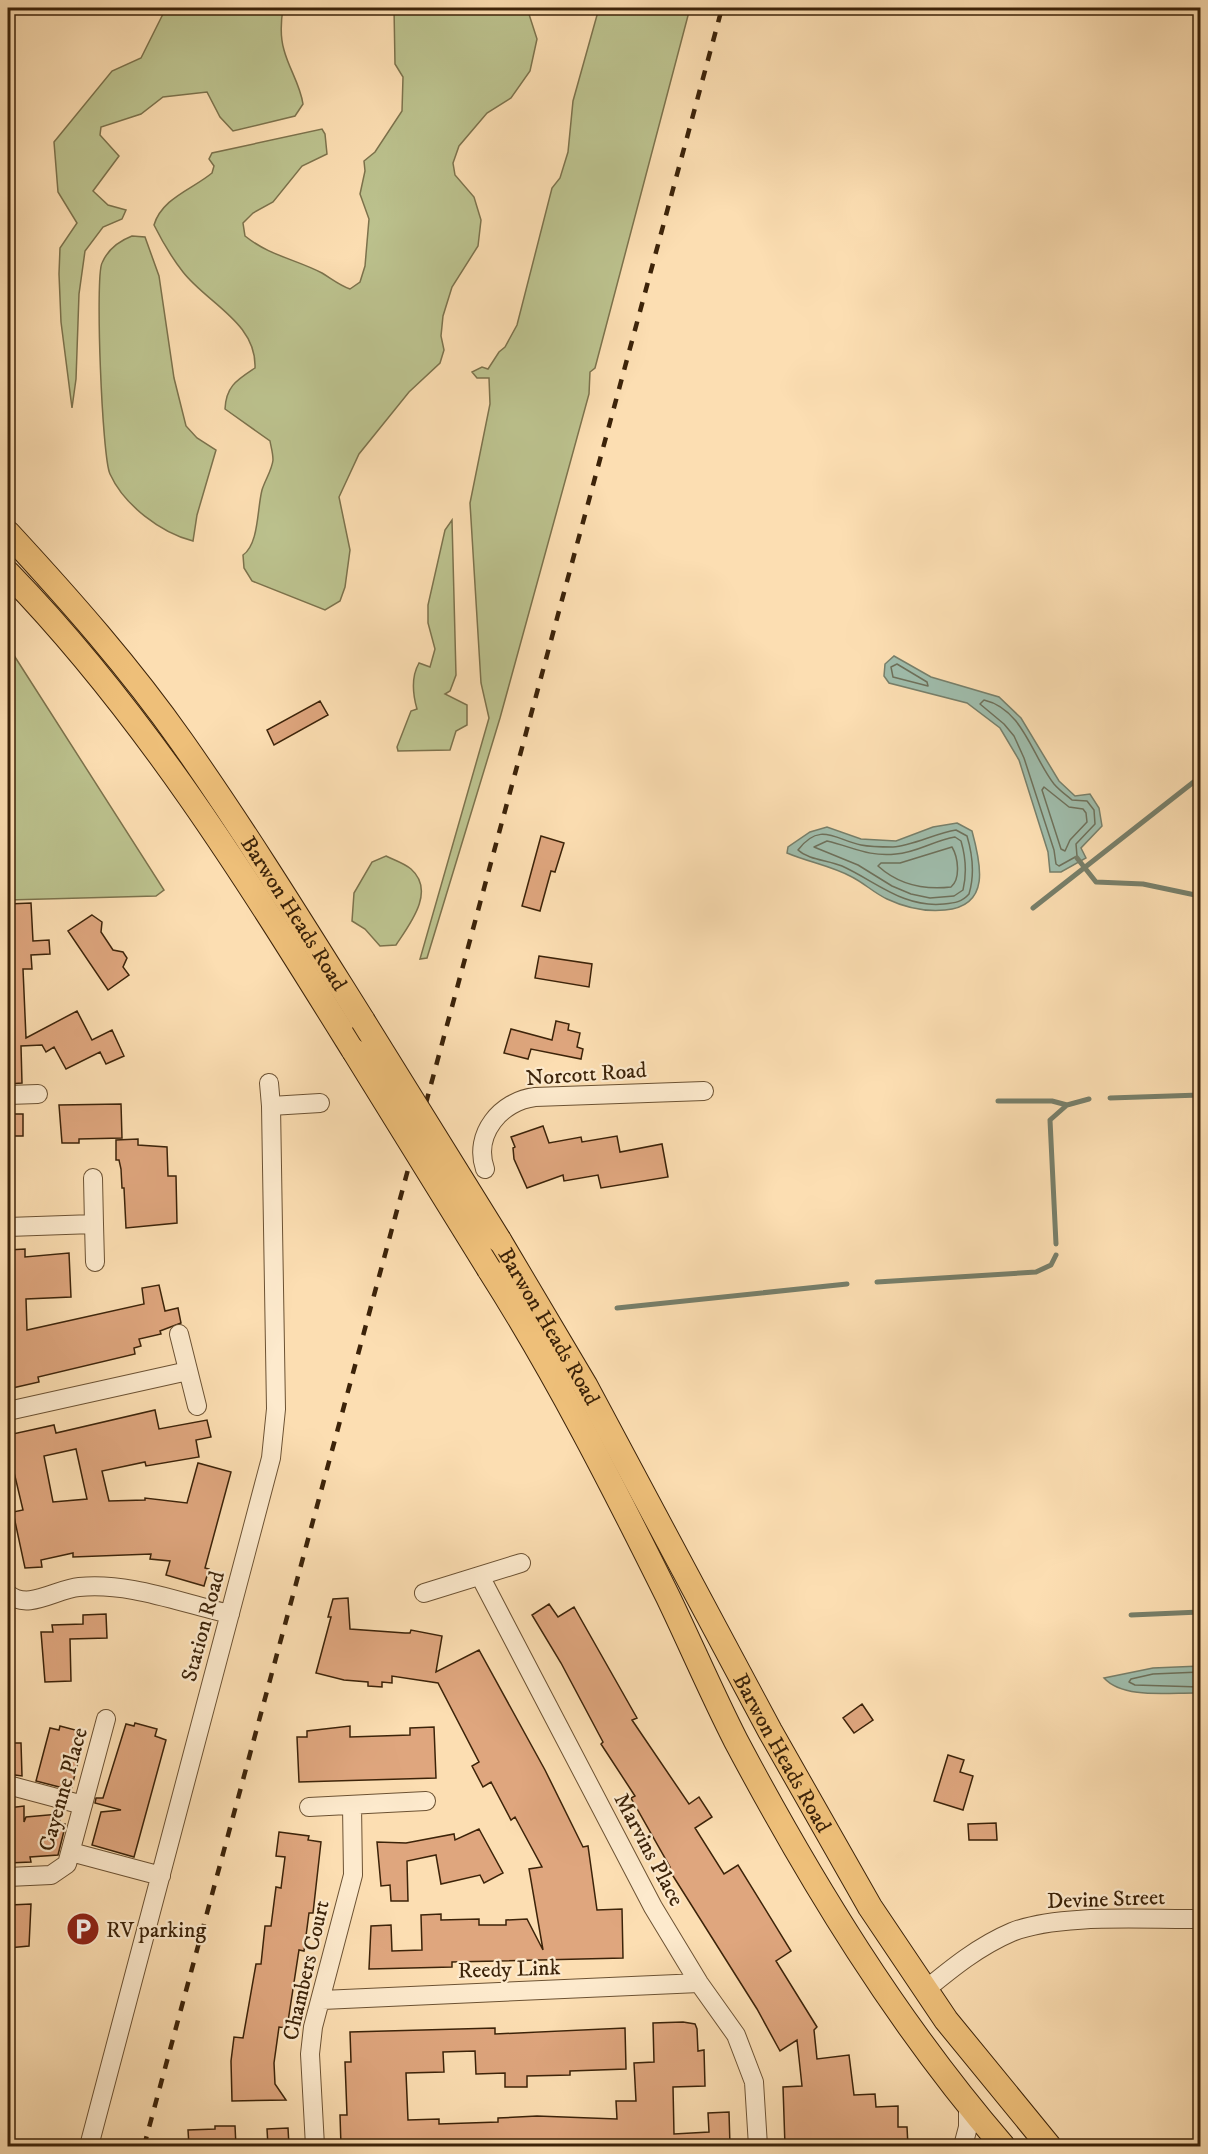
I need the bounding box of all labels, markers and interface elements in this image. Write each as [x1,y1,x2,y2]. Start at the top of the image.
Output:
street label: Barwon Heads Road [234,831,353,996]
street label: Norcott Road [525,1057,647,1092]
street label: Barwon Heads Road [492,1243,605,1410]
street label: Station Road [176,1568,231,1685]
street label: Barwon Heads Road [727,1669,837,1838]
street label: Cayenne Place [33,1724,94,1854]
street label: Marvins Place [608,1789,690,1911]
street label: Devine Street [1047,1884,1166,1915]
street label: Chambers Court [277,1898,336,2043]
parking icon: RV parking [65,1911,101,1947]
place label: RV parking [106,1917,206,1944]
street label: Reedy Link [457,1954,561,1985]

